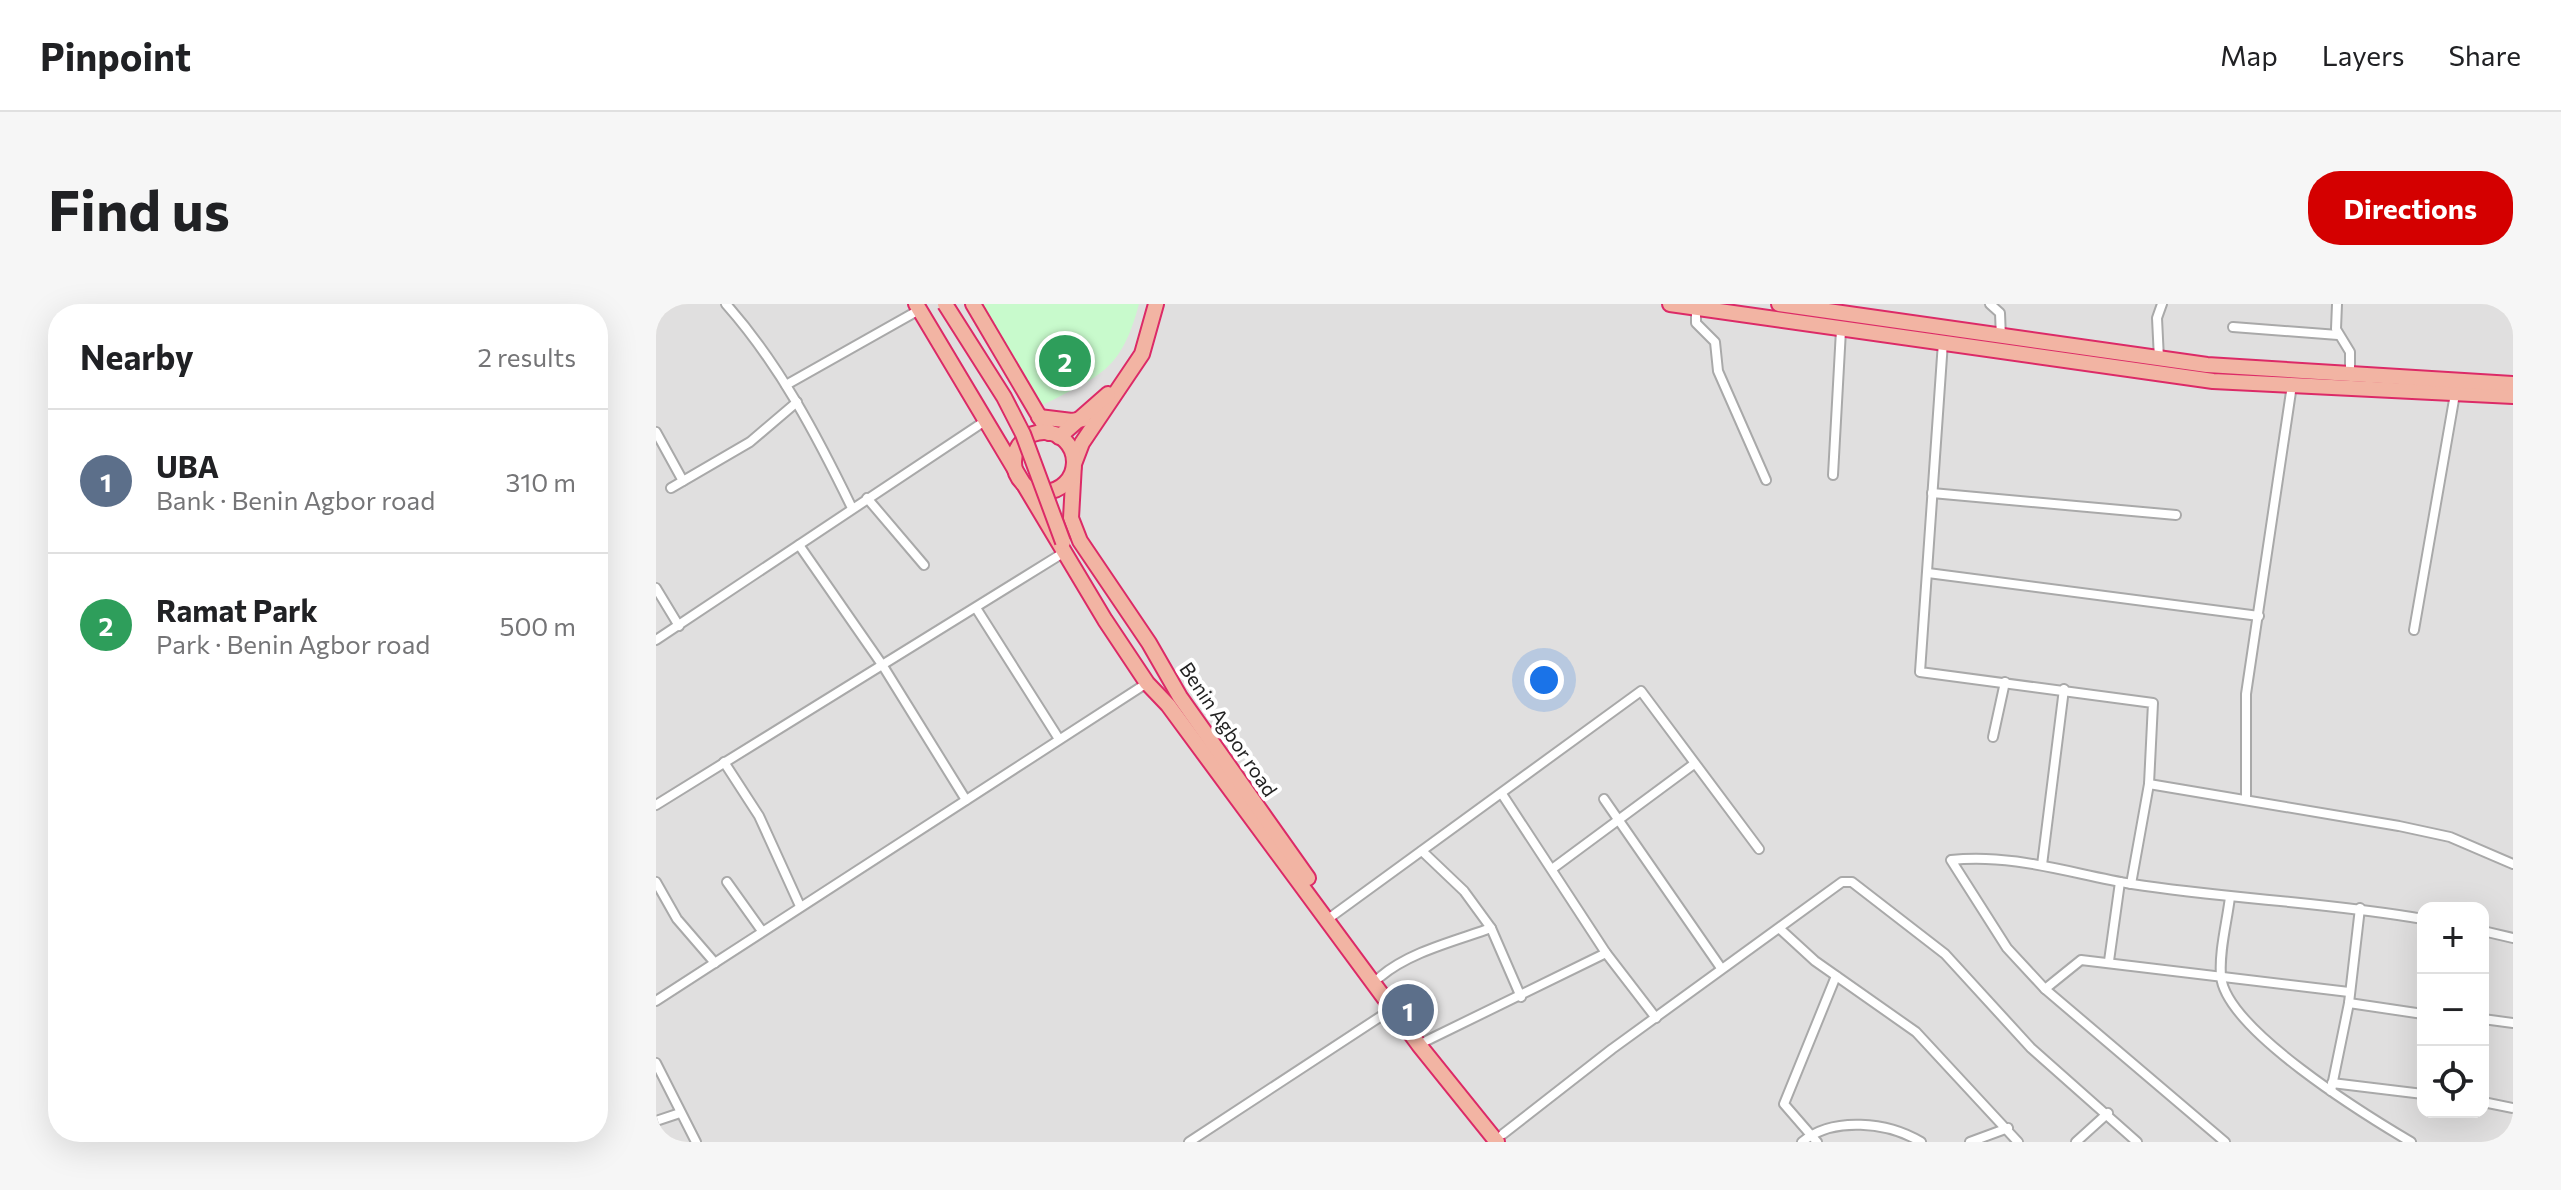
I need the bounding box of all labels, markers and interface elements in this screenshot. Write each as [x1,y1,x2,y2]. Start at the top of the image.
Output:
text: Pinpoint [40,32,191,79]
text: Map [2220,38,2278,72]
text: Layers [2322,38,2404,72]
text: Share [2448,38,2521,72]
button: Directions [2308,171,2513,245]
text: Find us [48,174,230,243]
pin: 2 [1039,331,1091,391]
text: Nearby [80,335,194,377]
text: 2 results [478,341,576,372]
text: UBA [156,447,219,484]
text: 1 [100,466,112,497]
text: 310 m [505,466,576,497]
text: Bank · Benin Agbor road [156,484,435,515]
text: Ramat Park [156,591,318,628]
text: 2 [99,610,113,641]
text: 500 m [499,610,576,641]
text: Park · Benin Agbor road [156,628,430,659]
street label: Benin Agbor road [1175,657,1283,801]
your location [1524,660,1564,700]
map controls [2417,902,2489,1118]
button: + [2417,902,2489,974]
button: − [2417,974,2489,1046]
pin: 1 [1382,980,1434,1040]
button: locate [2417,1046,2489,1118]

